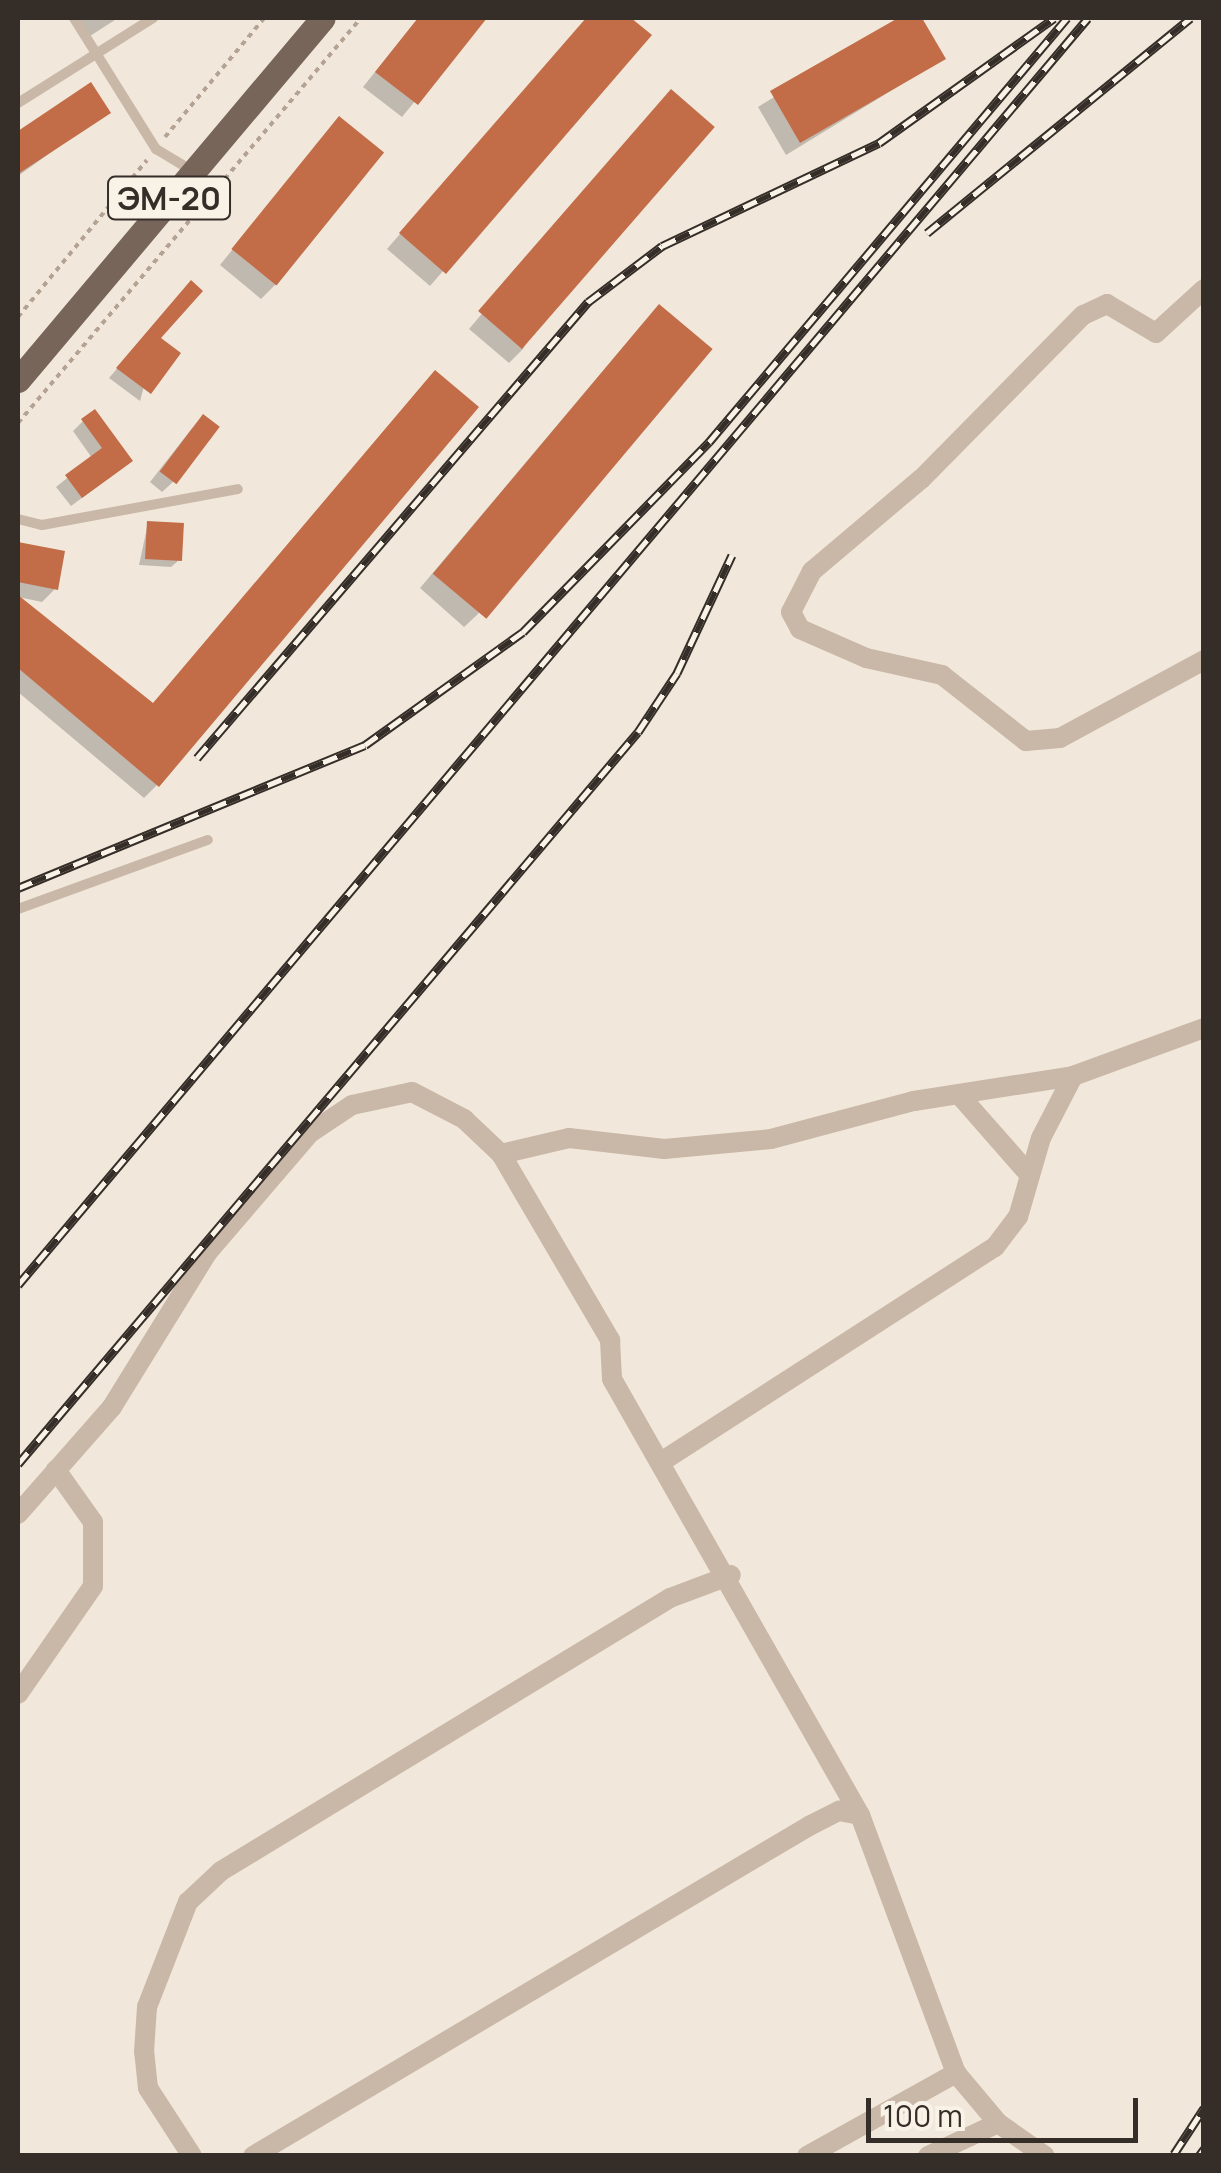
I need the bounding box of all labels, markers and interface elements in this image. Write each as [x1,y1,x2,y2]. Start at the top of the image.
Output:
road number: ЭМ-20 [106,171,232,225]
scale bar [871,2078,1144,2140]
text: 100 m [883,2095,963,2136]

